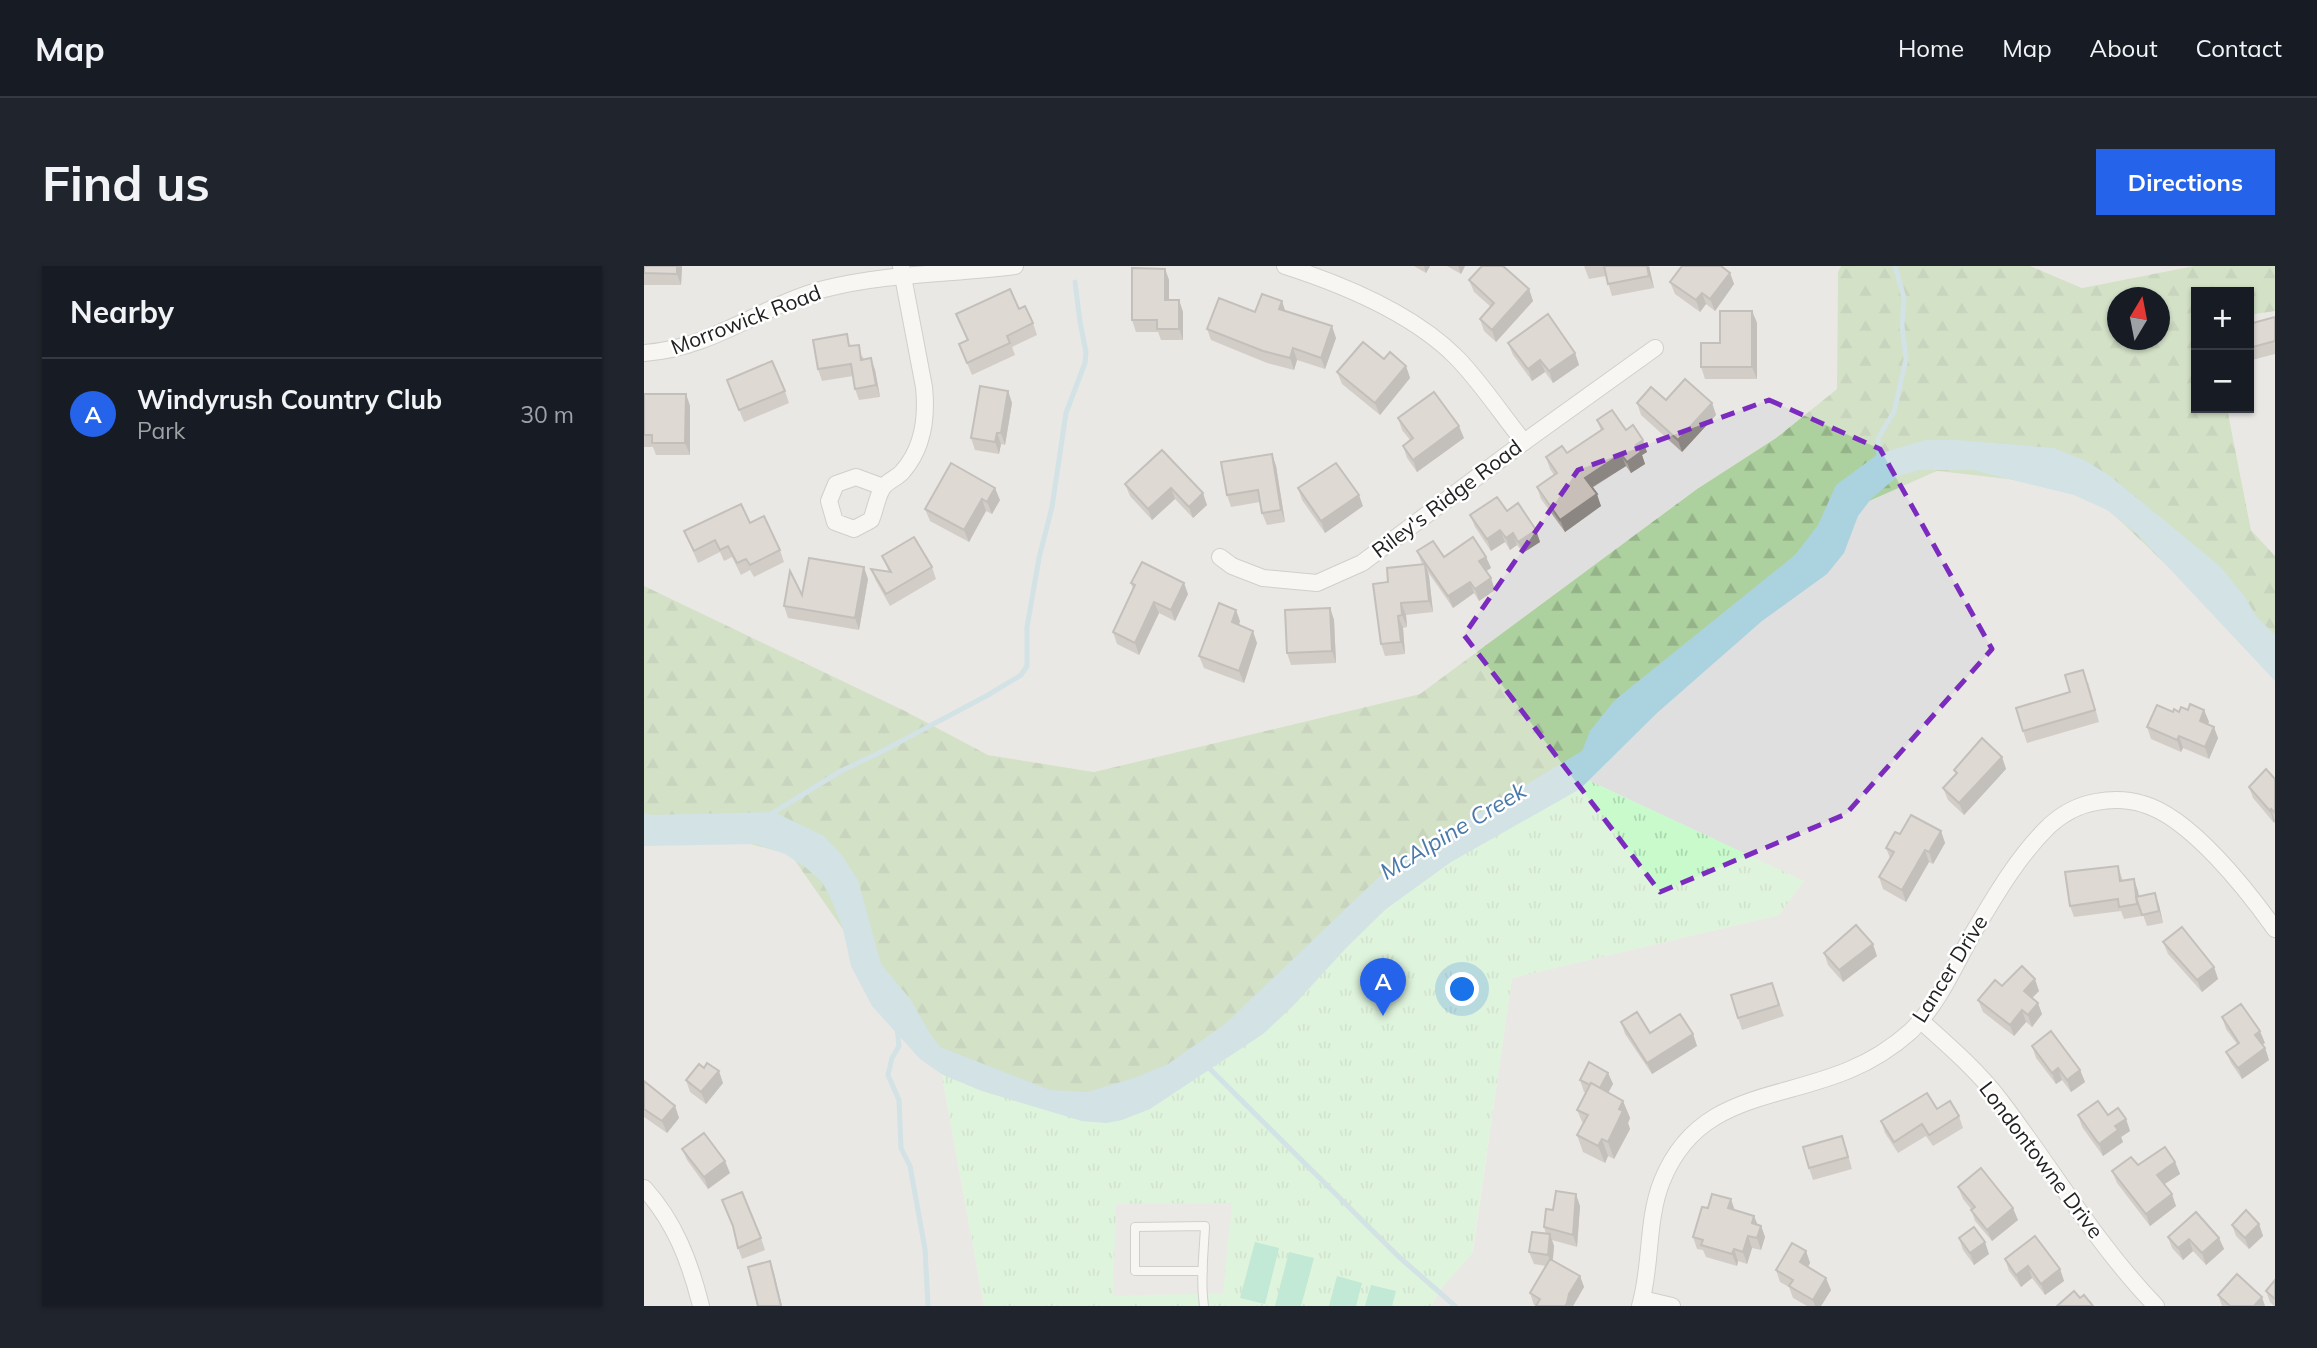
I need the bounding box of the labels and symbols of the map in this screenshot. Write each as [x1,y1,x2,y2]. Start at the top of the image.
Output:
street label: Morrowick Road [667,279,824,360]
north arrow [2107,287,2170,350]
street label: Riley's Ridge Road [1366,433,1526,563]
water label: McAlpine Creek [1374,775,1532,886]
street label: Lancer Drive [1906,910,1992,1027]
pin: A [1360,958,1406,1016]
your location [1445,972,1479,1006]
street label: Londontowne Drive [1974,1076,2109,1243]

